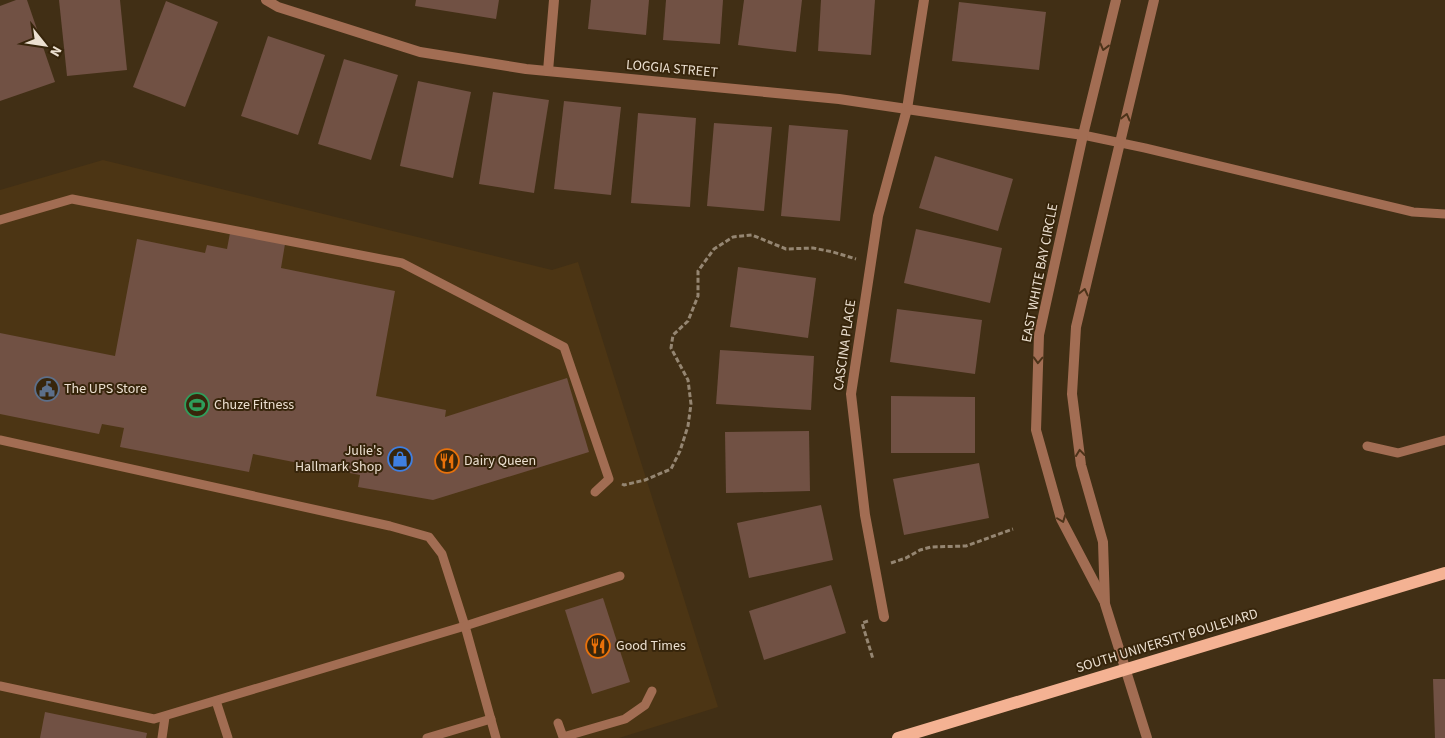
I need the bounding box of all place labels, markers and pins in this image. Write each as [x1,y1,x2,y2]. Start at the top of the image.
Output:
public building icon: The UPS Store [34,376,60,402]
place label: The UPS Store [64,379,147,399]
sports icon: Chuze Fitness [184,392,210,418]
place label: Chuze Fitness [214,395,294,415]
place label: Julie's Hallmark Shop [295,441,382,477]
shop icon: Julie's Hallmark Shop [387,446,413,472]
restaurant icon: Dairy Queen [434,448,460,474]
place label: Dairy Queen [464,451,536,471]
restaurant icon: Good Times [585,633,611,659]
place label: Good Times [616,636,686,656]

